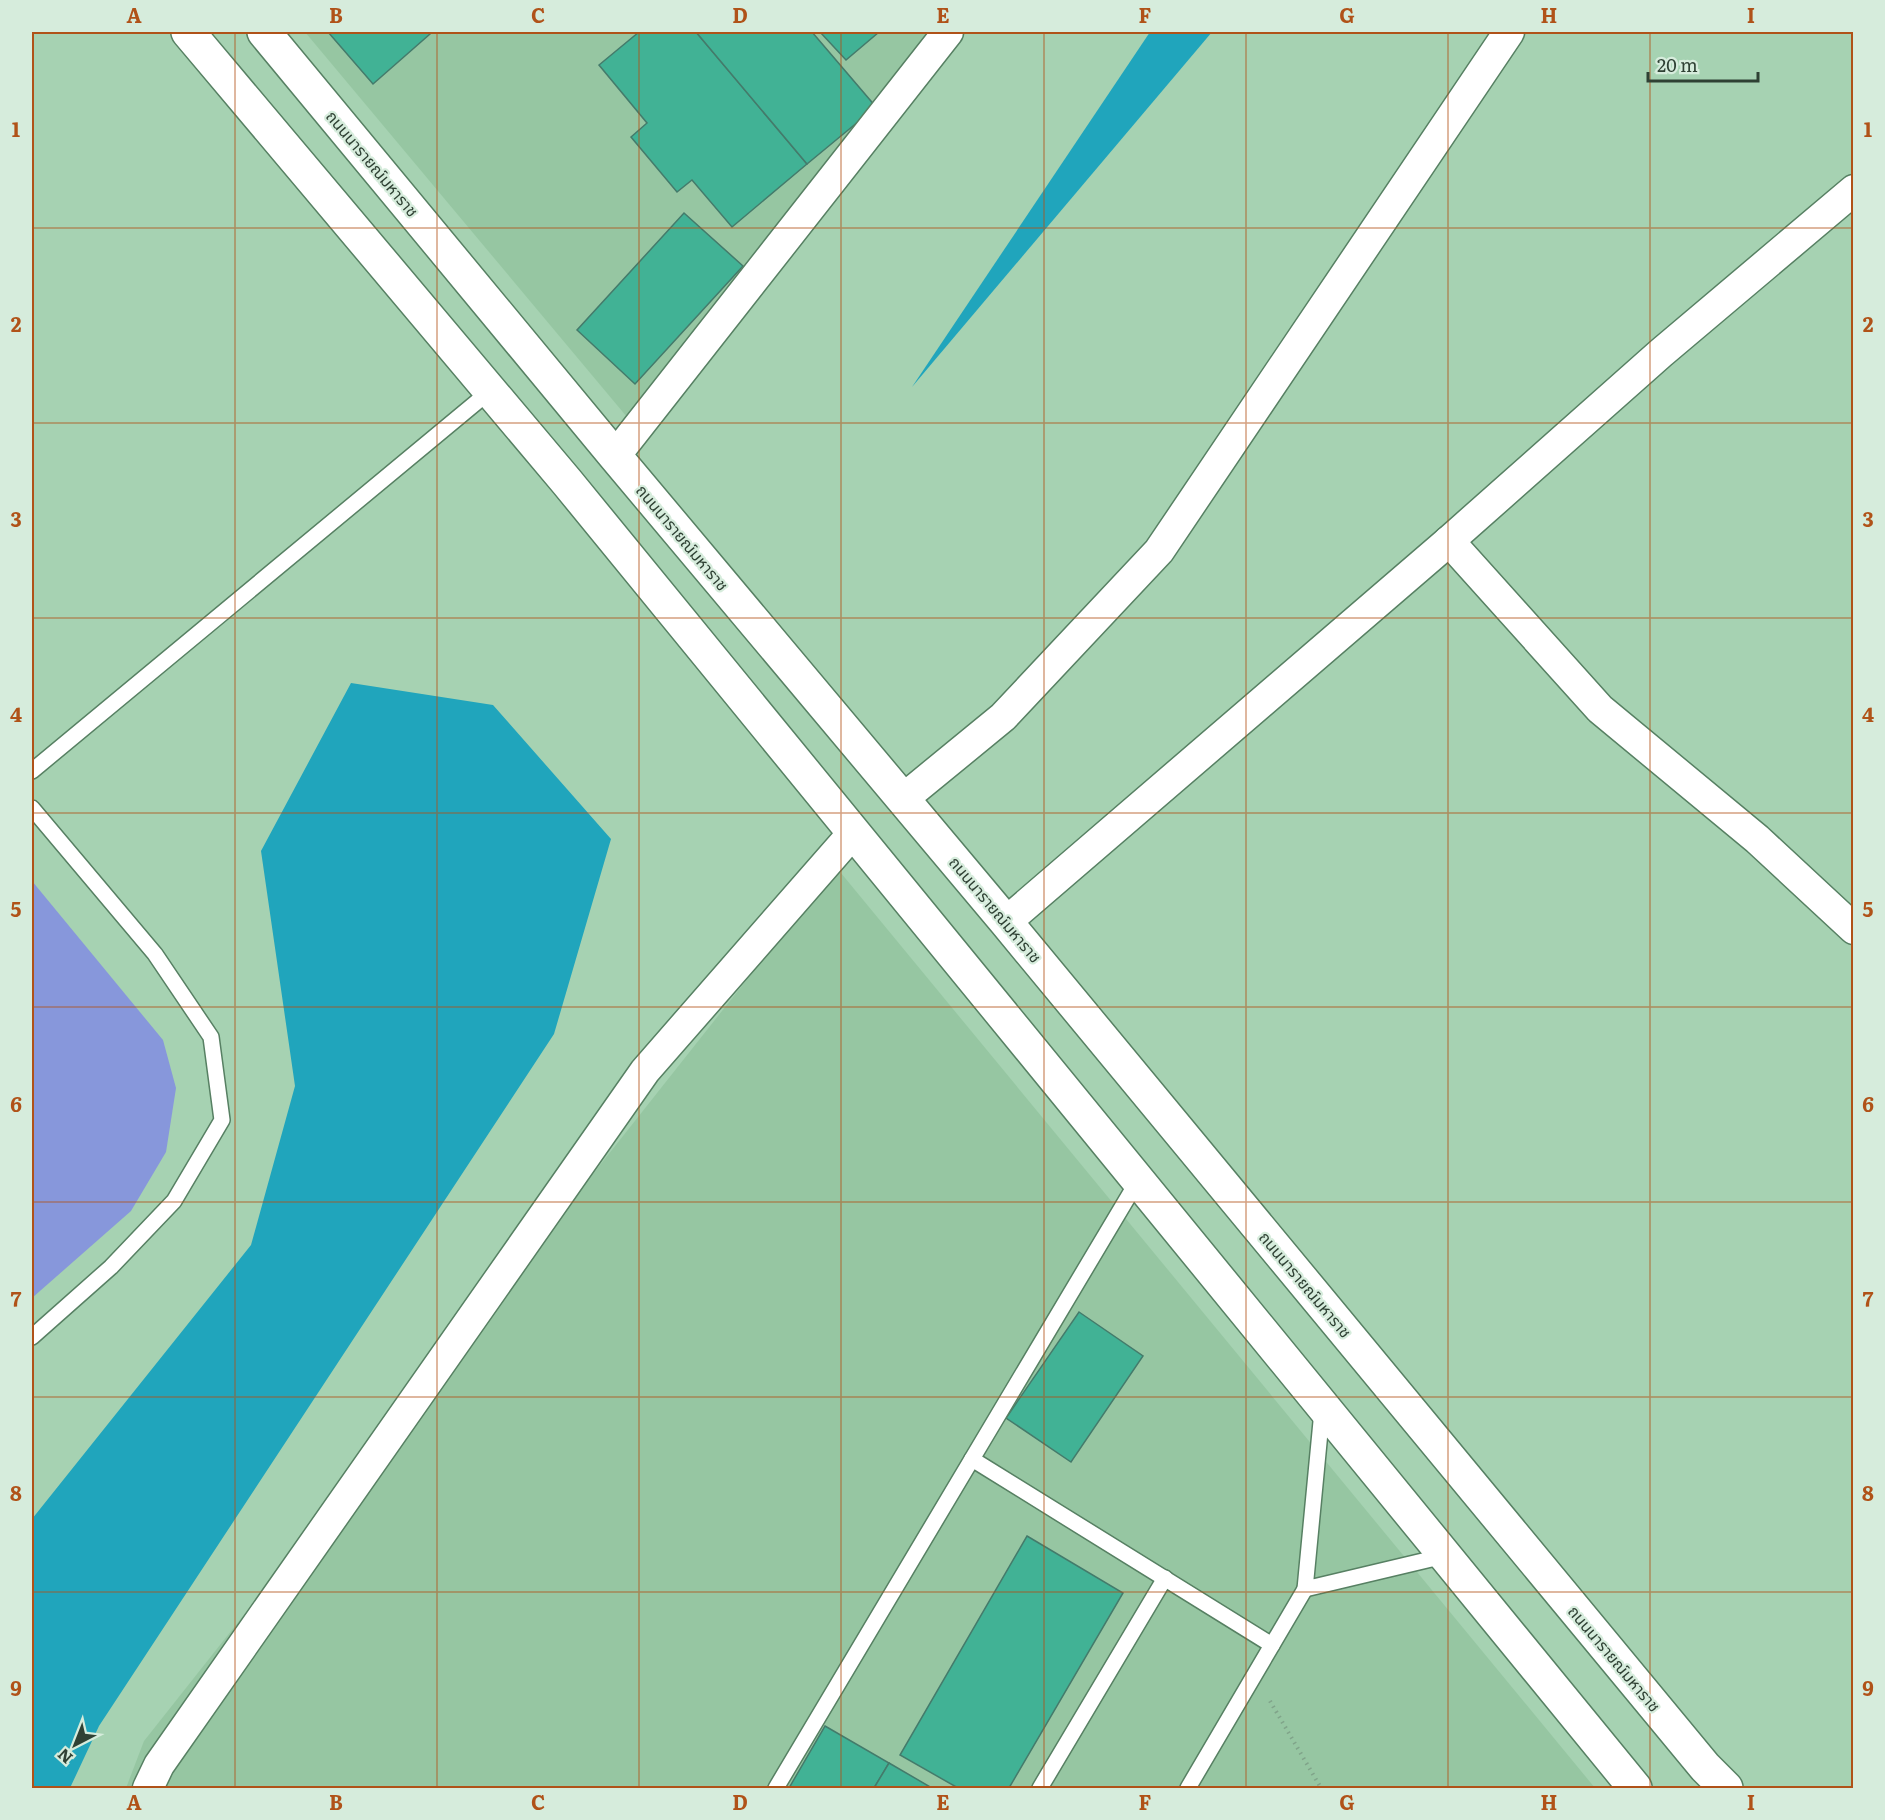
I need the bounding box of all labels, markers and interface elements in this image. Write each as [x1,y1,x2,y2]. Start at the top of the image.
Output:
text: A [126,0,142,29]
text: B [329,0,343,29]
text: C [531,0,545,29]
text: D [732,0,748,29]
text: E [936,0,950,29]
text: F [1139,0,1152,29]
text: G [1339,0,1355,29]
text: H [1541,0,1557,29]
text: I [1747,0,1755,29]
scale bar [1648,45,1758,83]
text: 20 m [1657,51,1698,78]
street label: ถนนนารายณ์มหาราช [321,104,425,222]
text: 1 [12,113,20,143]
text: 1 [1864,113,1872,143]
text: 2 [11,308,22,338]
text: 2 [1863,308,1874,338]
street label: ถนนนารายณ์มหาราช [631,478,735,596]
text: 3 [10,503,22,533]
text: 3 [1862,503,1874,533]
text: 4 [10,698,22,728]
text: 4 [1862,698,1874,728]
street label: ถนนนารายณ์มหาราช [944,850,1048,968]
text: 5 [11,893,22,923]
text: 5 [1863,893,1874,923]
text: 6 [10,1088,22,1118]
text: 6 [1862,1088,1874,1118]
street label: ถนนนารายณ์มหาราช [1254,1225,1358,1343]
text: 7 [11,1283,22,1313]
text: 7 [1863,1283,1874,1313]
text: 8 [10,1477,22,1507]
text: 8 [1862,1477,1874,1507]
street label: ถนนนารายณ์มหาราช [1563,1599,1667,1717]
text: 9 [10,1672,22,1702]
text: 9 [1862,1672,1874,1702]
north arrow [45,1715,105,1775]
text: N [51,1743,77,1770]
text: A [126,1786,142,1816]
text: B [329,1786,343,1816]
text: C [531,1786,545,1816]
text: D [732,1786,748,1816]
text: E [936,1786,950,1816]
text: F [1139,1786,1152,1816]
text: G [1339,1786,1355,1816]
text: H [1541,1786,1557,1816]
text: I [1747,1786,1755,1816]

